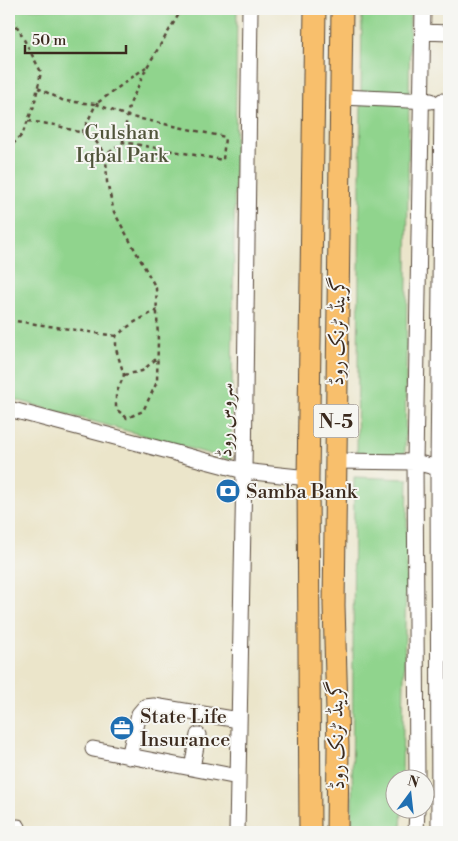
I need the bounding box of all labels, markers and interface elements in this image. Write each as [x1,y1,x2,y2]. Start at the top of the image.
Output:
scale bar [25,22,126,54]
text: 50 m [32,31,66,50]
park label: Gulshan Iqbal Park [76,121,170,169]
street label: گرینڈ ٹرنک روڈ [323,276,352,386]
street label: سروس روڈ [213,382,240,458]
road number: N-5 [314,404,358,438]
bank icon: Samba Bank [215,478,241,504]
place label: Samba Bank [246,480,359,505]
street label: گرینڈ ٹرنک روڈ [322,680,351,790]
place label: State Life Insurance [140,705,230,753]
office icon: State Life Insurance [109,715,135,741]
north arrow [386,768,436,818]
text: N [405,772,421,793]

